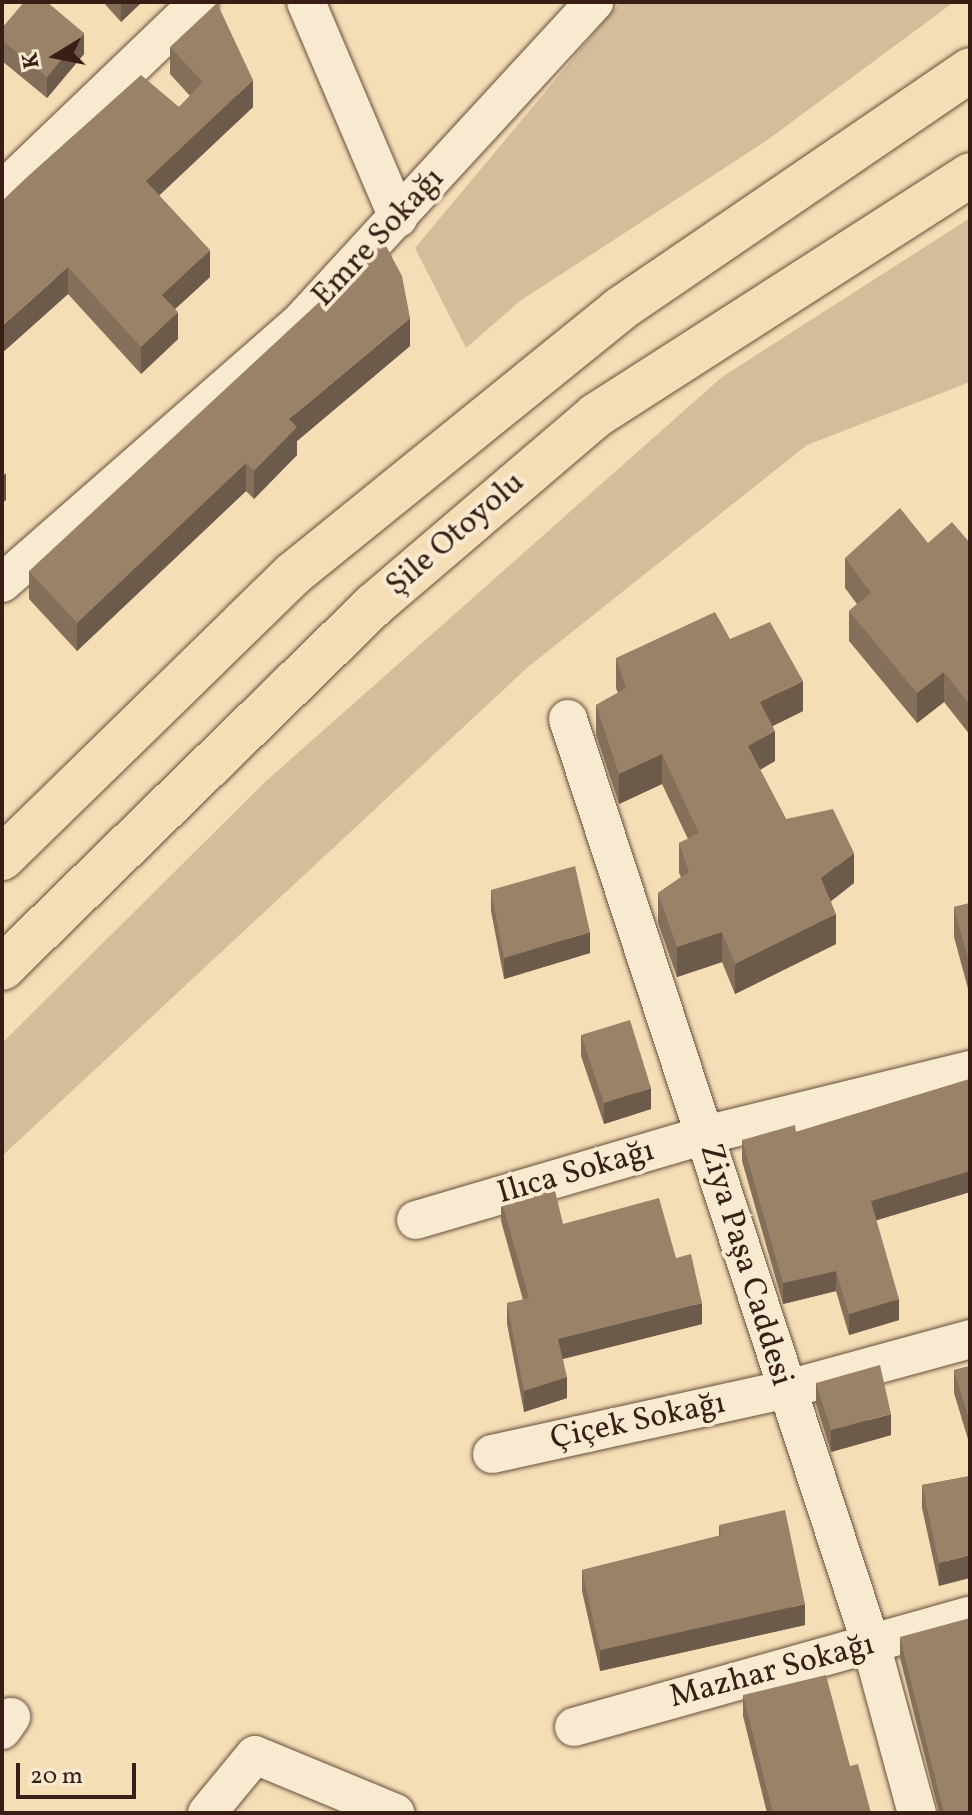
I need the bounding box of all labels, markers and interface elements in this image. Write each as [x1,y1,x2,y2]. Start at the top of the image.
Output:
north arrow [16,16,96,96]
text: K [15,50,49,71]
street label: Emre Sokağı [305,160,453,316]
street label: Şile Otoyolu [379,464,533,606]
street label: Ilıca Sokağı [493,1132,659,1214]
street label: Ziya Paşa Caddesi [690,1139,800,1391]
street label: Çiçek Sokağı [547,1385,729,1459]
street label: Mazhar Sokağı [665,1626,879,1718]
scale bar [20,1747,140,1797]
text: 20 m [30,1760,83,1794]

